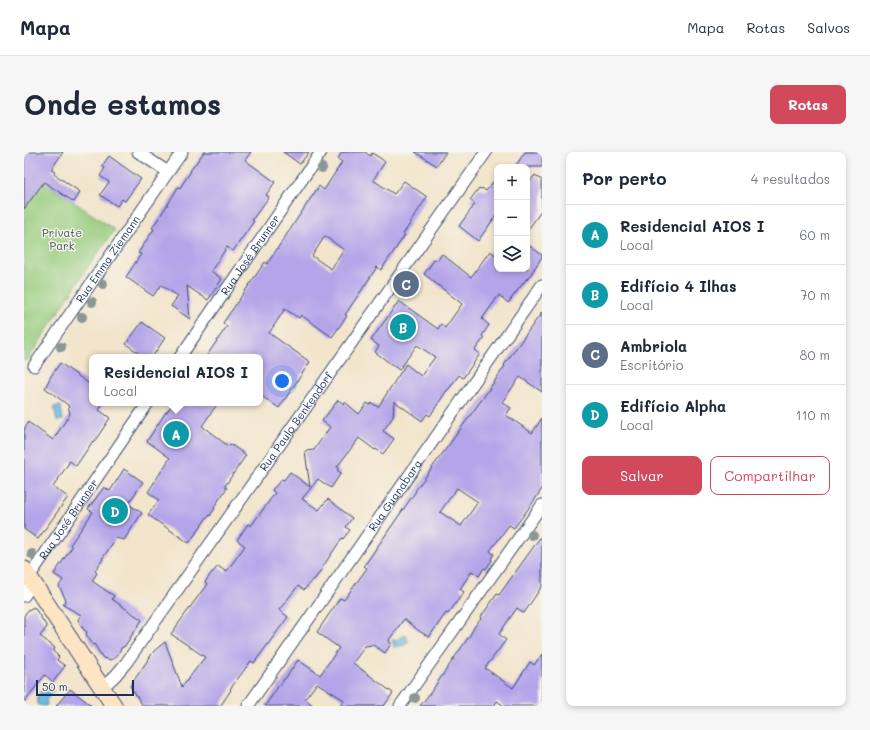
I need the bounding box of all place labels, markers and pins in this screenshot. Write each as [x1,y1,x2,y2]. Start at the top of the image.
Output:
pin: C [393,269,419,299]
pin: B [390,312,416,342]
pin: A [163,419,189,449]
pin: D [102,496,128,526]

